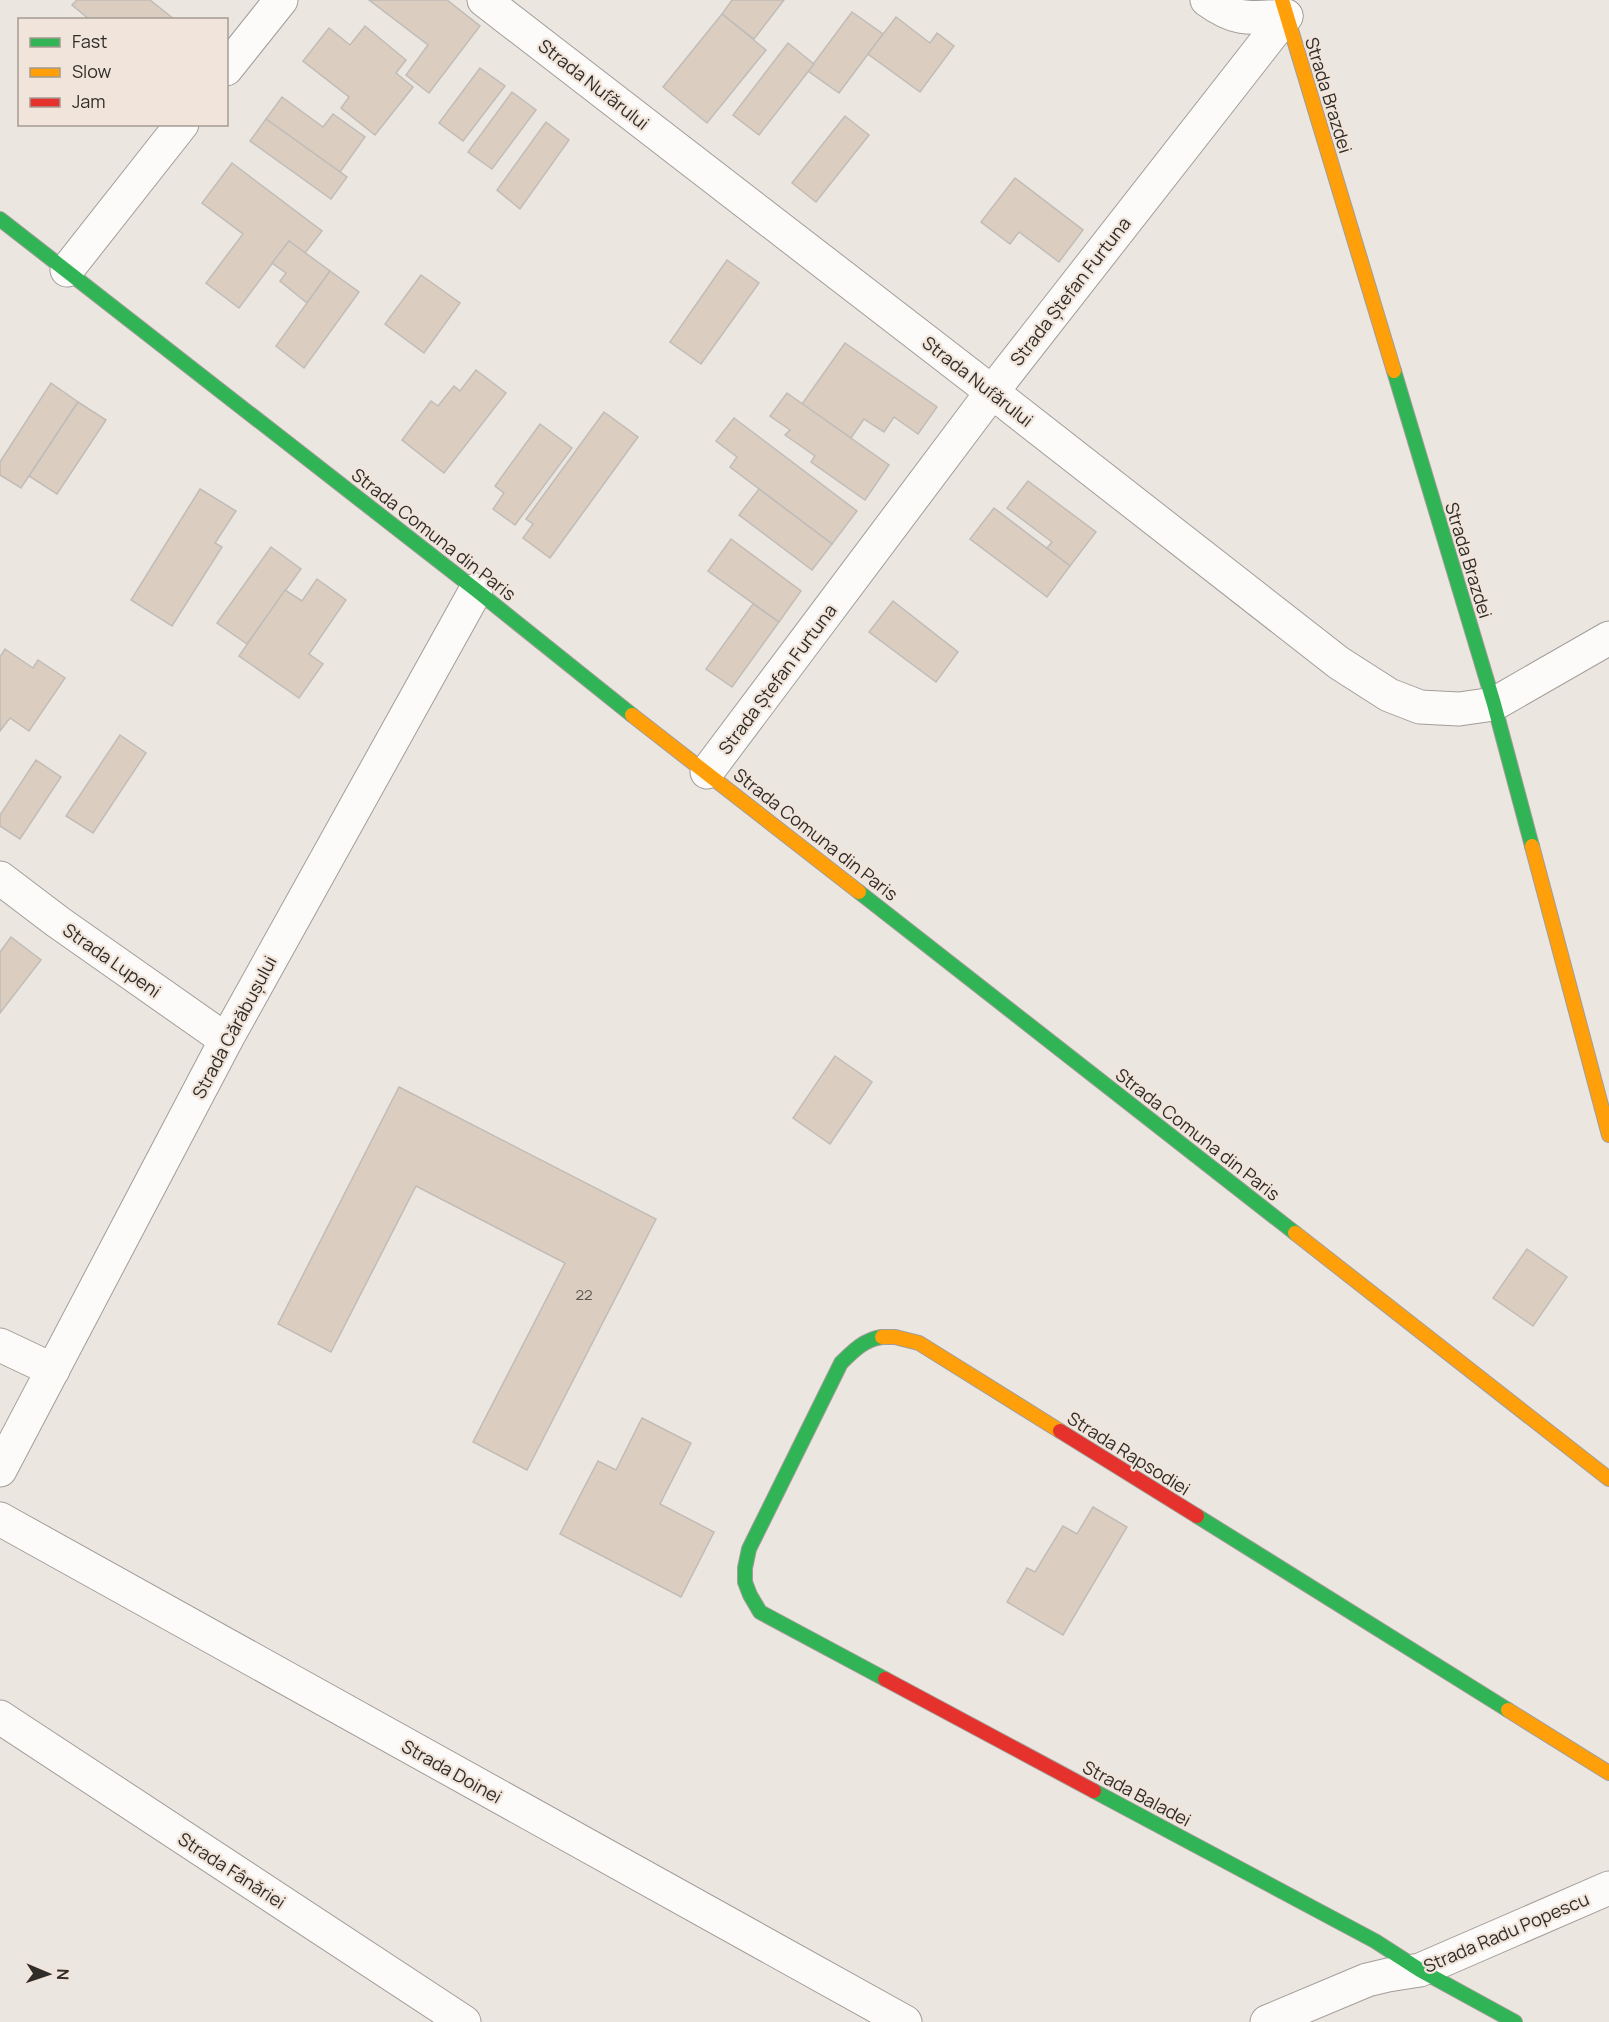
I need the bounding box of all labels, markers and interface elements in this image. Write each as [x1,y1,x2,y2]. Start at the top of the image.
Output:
legend [18,18,228,126]
text: Fast [72,29,107,53]
street label: Strada Nufărului [534,33,654,135]
street label: Strada Brazdei [1300,34,1358,156]
text: Slow [72,59,112,83]
text: Jam [72,89,106,113]
street label: Strada Ștefan Furtuna [1004,212,1136,370]
street label: Strada Nufărului [918,330,1038,432]
street label: Strada Comuna din Paris [347,462,521,606]
street label: Strada Brazdei [1440,499,1498,621]
street label: Strada Ștefan Furtuna [713,599,841,759]
street label: Strada Comuna din Paris [729,762,903,906]
street label: Strada Lupeni [58,917,166,1003]
street label: Strada Cărăbușului [186,951,282,1103]
street label: Strada Comuna din Paris [1111,1062,1285,1206]
house number: 22 [575,1284,593,1305]
street label: Strada Rapsodiei [1063,1406,1195,1500]
street label: Strada Doinei [398,1734,506,1808]
street label: Strada Baladei [1079,1754,1195,1832]
street label: Strada Fânăriei [174,1826,290,1914]
street label: Strada Radu Popescu [1420,1886,1592,1978]
north arrow [18,1944,78,2004]
text: N [52,1968,74,1981]

